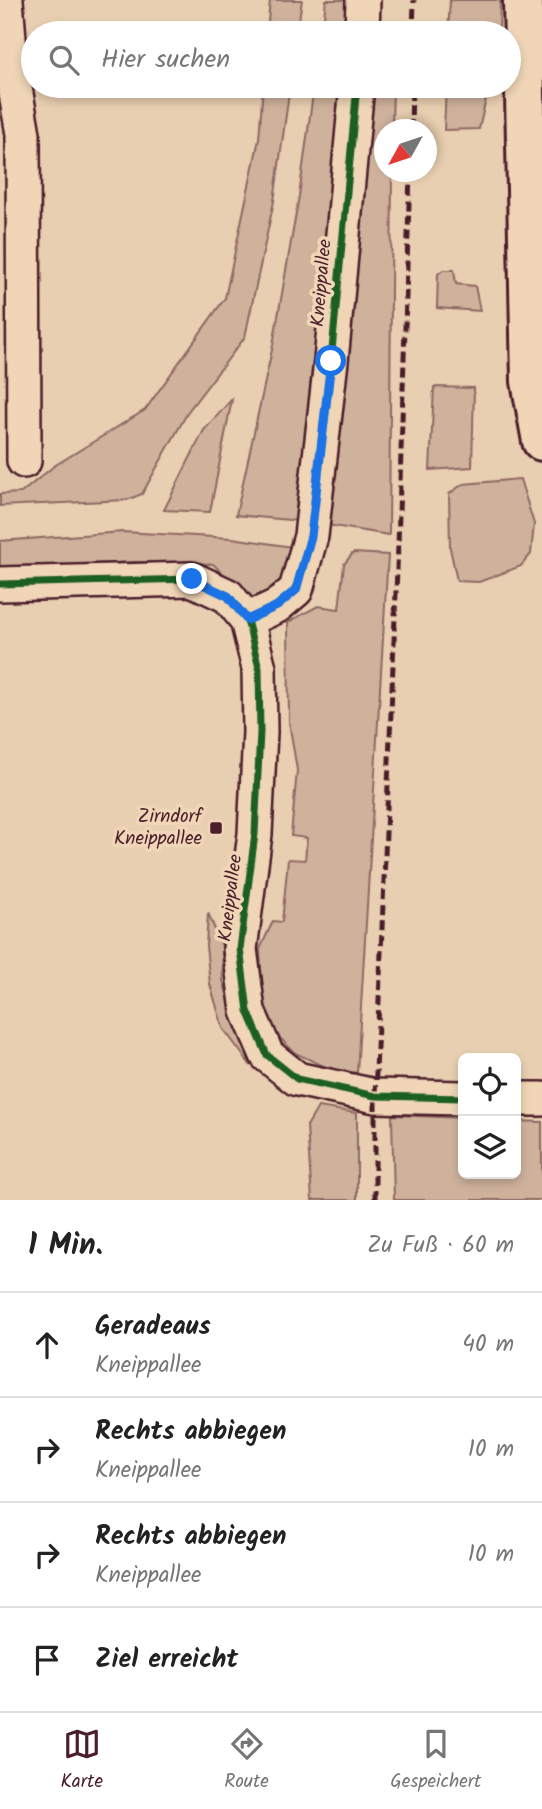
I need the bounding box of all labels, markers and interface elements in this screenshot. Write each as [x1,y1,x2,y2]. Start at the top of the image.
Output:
search box [21,21,521,98]
text: Hier suchen [101,39,230,81]
icon: search [45,41,83,79]
north arrow [374,119,437,182]
street label: Kneippallee [303,237,341,328]
route start [315,345,346,376]
route end [176,563,207,594]
place label: Zirndorf Kneippallee [114,802,204,854]
marker: Zirndorf Kneippallee [208,820,224,836]
street label: Kneippallee [211,852,251,943]
map controls [458,1053,521,1179]
button: locate [458,1053,521,1116]
button: layers [458,1116,521,1179]
text: 1 Min. [28,1222,103,1270]
text: Zu Fuß · 60 m [367,1228,514,1264]
text: Geradeaus [95,1306,211,1348]
icon: ahead [28,1326,66,1364]
text: 40 m [462,1327,514,1363]
text: Kneippallee [95,1348,201,1384]
text: Rechts abbiegen [95,1411,286,1453]
icon: right [28,1431,66,1469]
text: 10 m [468,1432,514,1468]
text: Kneippallee [95,1453,201,1489]
text: Rechts abbiegen [95,1516,286,1558]
icon: right [28,1536,66,1574]
text: 10 m [468,1537,514,1573]
text: Kneippallee [95,1558,201,1594]
text: Ziel erreicht [95,1639,238,1681]
icon: arrive [28,1641,66,1679]
tab: Karte [61,1725,103,1797]
tab: Route [224,1725,269,1797]
tab: Gespeichert [390,1725,481,1797]

